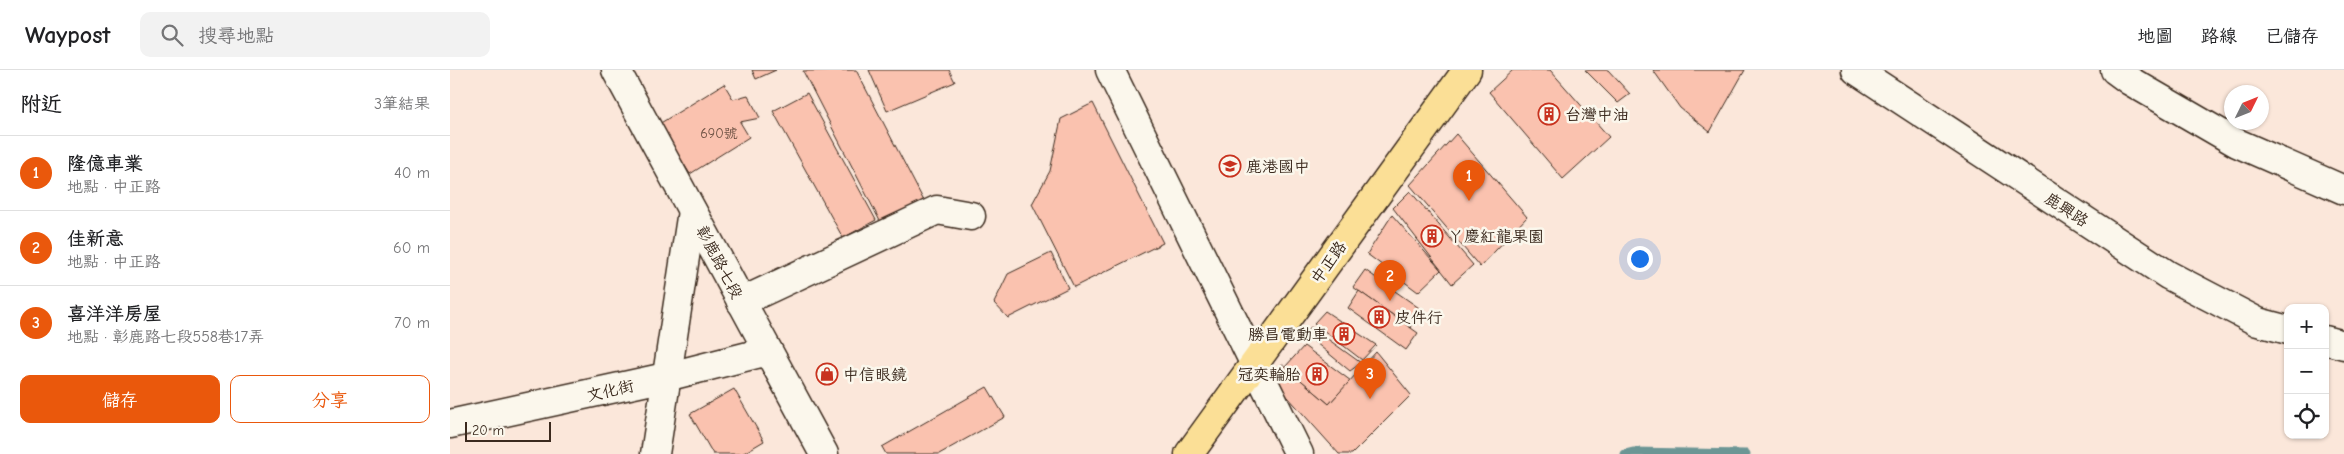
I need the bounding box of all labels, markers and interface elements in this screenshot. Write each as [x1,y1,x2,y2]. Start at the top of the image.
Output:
search box [140,12,490,57]
text: Waypost [25,21,110,49]
icon: search [158,21,186,49]
text: 搜尋地點 [198,25,274,47]
text: 地圖 [2137,26,2173,47]
text: 路線 [2201,26,2237,47]
text: 已儲存 [2265,26,2319,47]
north arrow [2224,85,2269,130]
text: 附近 [20,92,62,116]
text: 3筆結果 [374,95,430,113]
building icon: 台灣中油 [1537,102,1561,126]
place label: 台灣中油 [1565,106,1629,124]
house number: 690號 [700,125,738,142]
text: 隆億車業 [67,153,143,175]
school or university icon: 鹿港國中 [1218,154,1242,178]
place label: 鹿港國中 [1246,158,1310,176]
pin: 1 [1453,160,1485,201]
text: 1 [33,164,39,182]
text: 40 m [394,164,430,182]
text: 地點 · 中正路 [67,178,161,196]
street label: 鹿興路 [2041,189,2091,230]
street label: 彰鹿路七段 [692,223,746,302]
building icon: ㄚ慶紅龍果園 [1420,224,1444,248]
text: 佳新意 [67,228,124,250]
place label: ㄚ慶紅龍果園 [1448,228,1544,246]
street label: 中正路 [1307,238,1350,287]
text: 2 [32,239,40,257]
text: 60 m [393,239,430,257]
your location [1627,246,1653,272]
text: 地點 · 中正路 [67,253,161,271]
pin: 2 [1374,260,1406,301]
text: 喜洋洋房屋 [67,303,162,325]
map controls [2284,304,2329,439]
button: + [2284,304,2329,349]
building icon: 皮件行 [1367,305,1391,329]
place label: 皮件行 [1395,309,1443,327]
text: 3 [32,314,40,332]
text: 70 m [394,314,430,332]
building icon: 勝昌電動車 [1332,322,1356,346]
place label: 勝昌電動車 [1248,326,1328,344]
text: 地點 · 彰鹿路七段558巷17弄 [67,328,264,346]
button: − [2284,349,2329,394]
pin: 3 [1354,358,1386,399]
shop icon: 中信眼鏡 [815,362,839,386]
building icon: 冠奕輪胎 [1305,362,1329,386]
place label: 中信眼鏡 [843,366,907,384]
place label: 冠奕輪胎 [1237,366,1301,384]
button: 儲存 [20,375,220,423]
button: 分享 [230,375,430,423]
street label: 文化街 [585,377,636,405]
button: locate [2284,394,2329,439]
scale bar [465,419,551,442]
text: 20 m [472,422,504,439]

